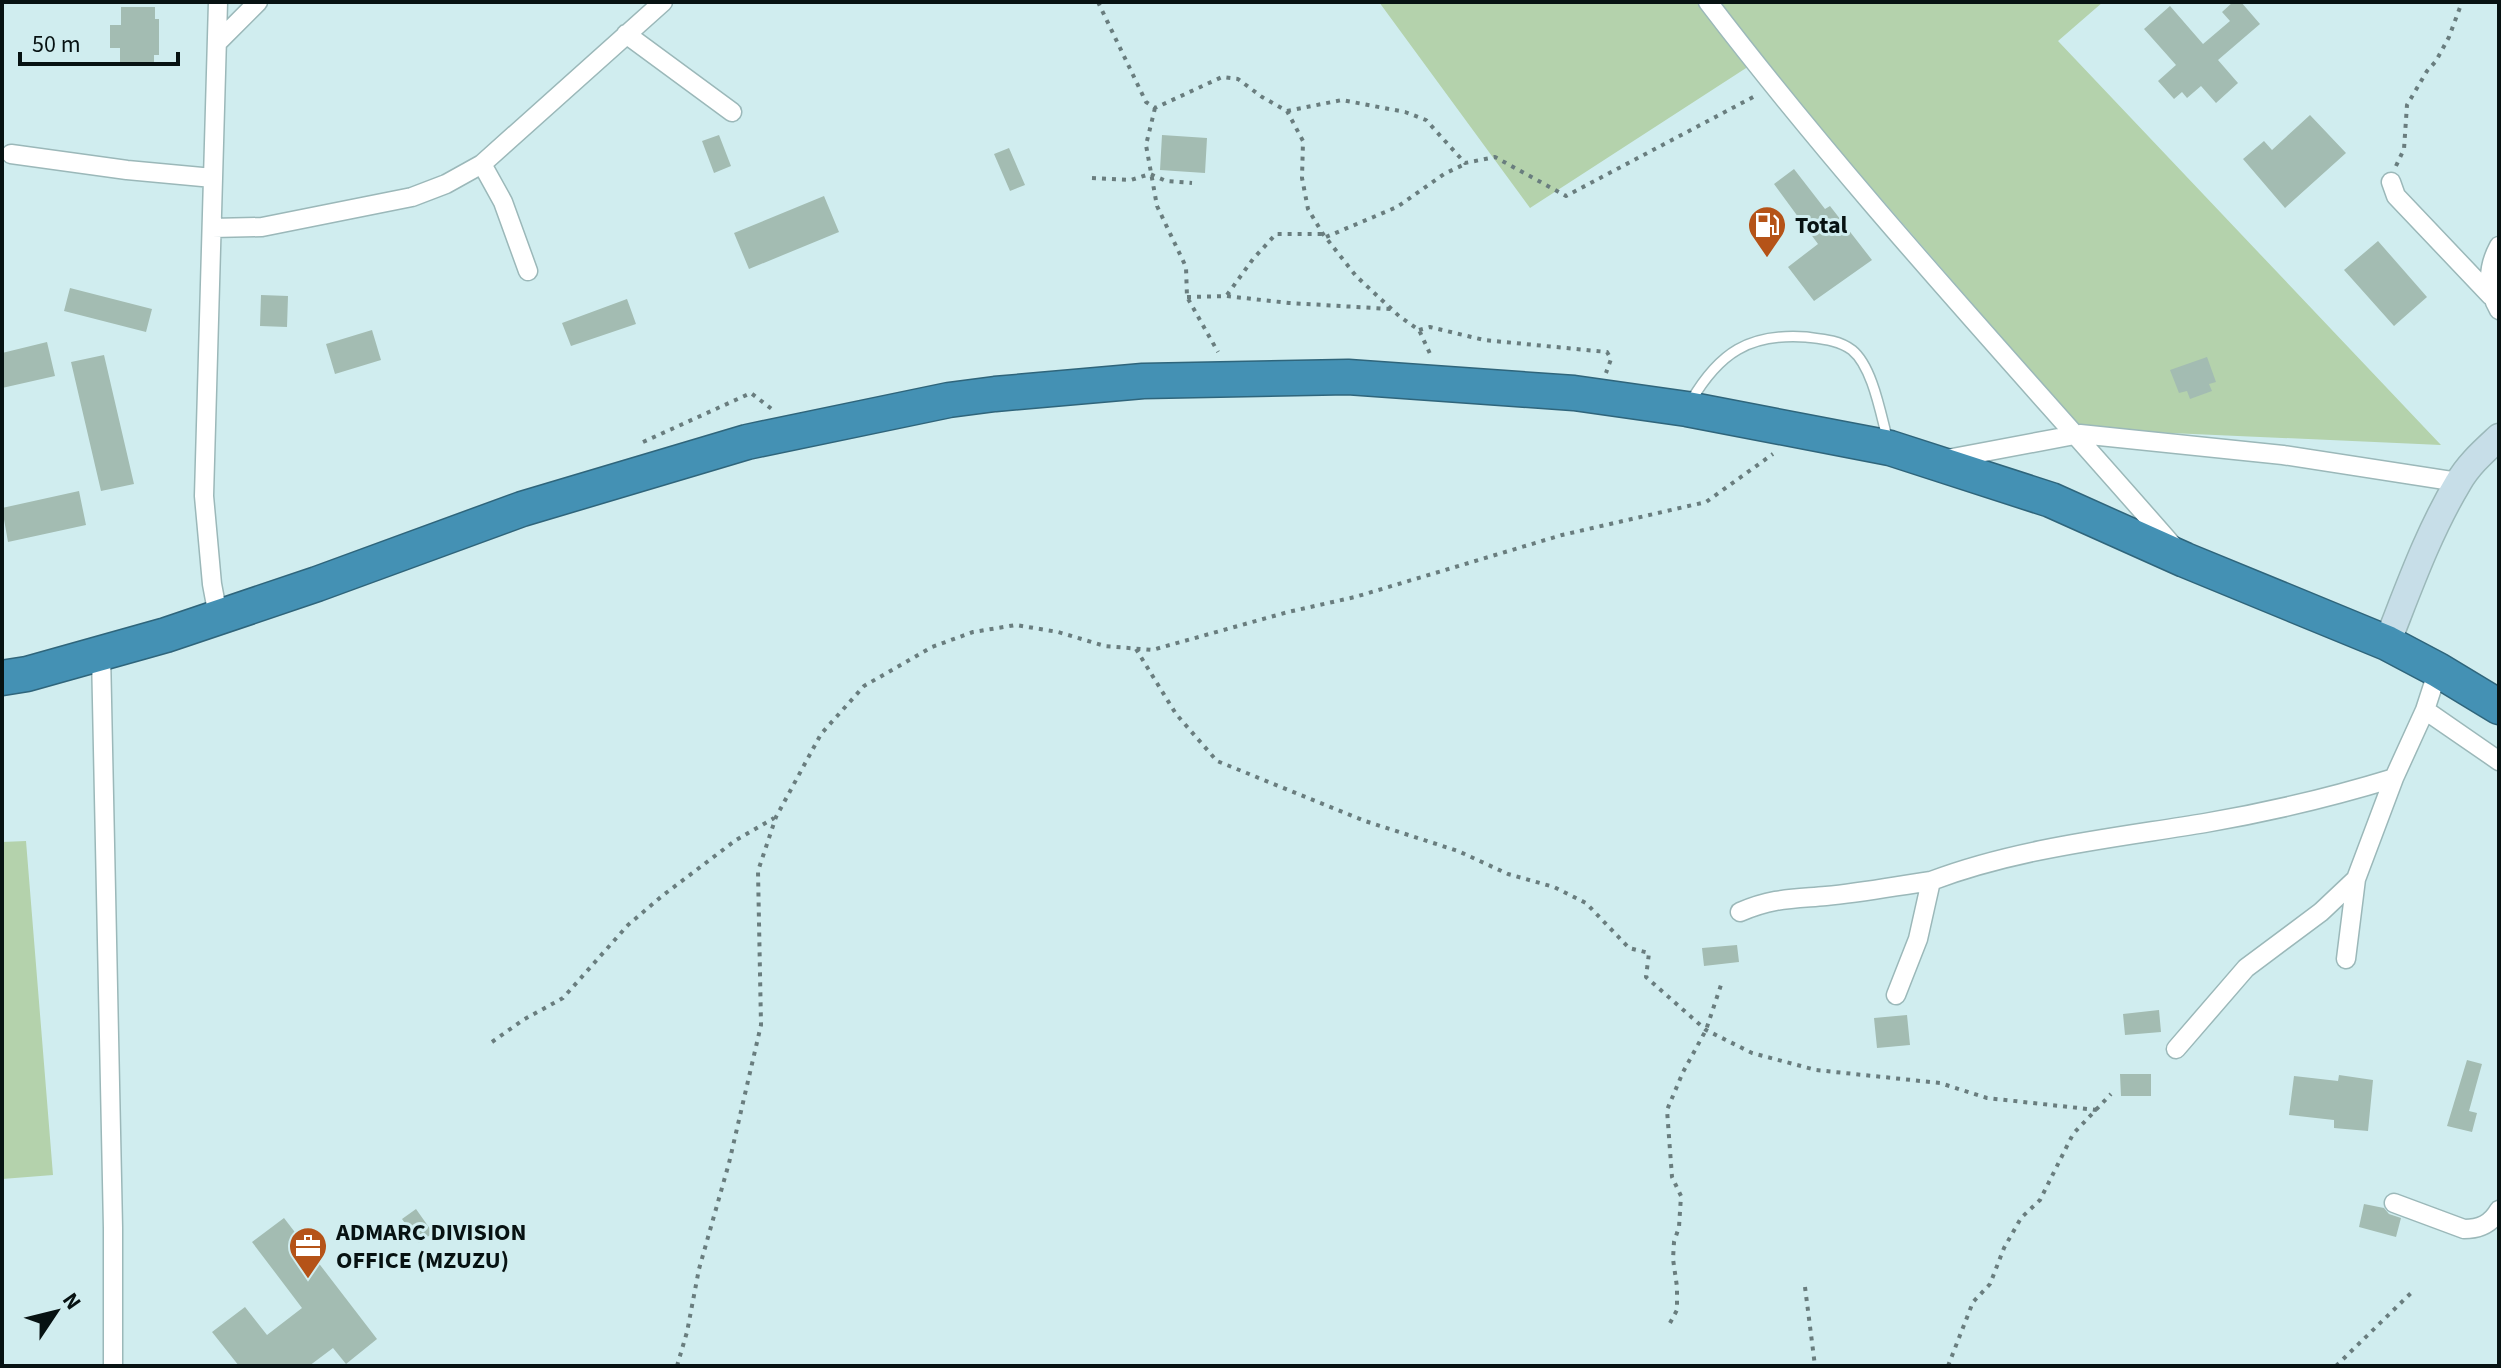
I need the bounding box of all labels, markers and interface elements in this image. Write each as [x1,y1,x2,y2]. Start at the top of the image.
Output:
scale bar [20,16,178,66]
text: 50 m [32,27,81,62]
fuel station icon: Total [1746,204,1788,259]
place label: Total [1795,208,1848,243]
place label: ADMARC DIVISION OFFICE (MZUZU) [335,1215,527,1278]
office icon: ADMARC DIVISION OFFICE (MZUZU) [287,1225,329,1280]
north arrow [16,1272,96,1352]
text: N [54,1286,89,1316]

